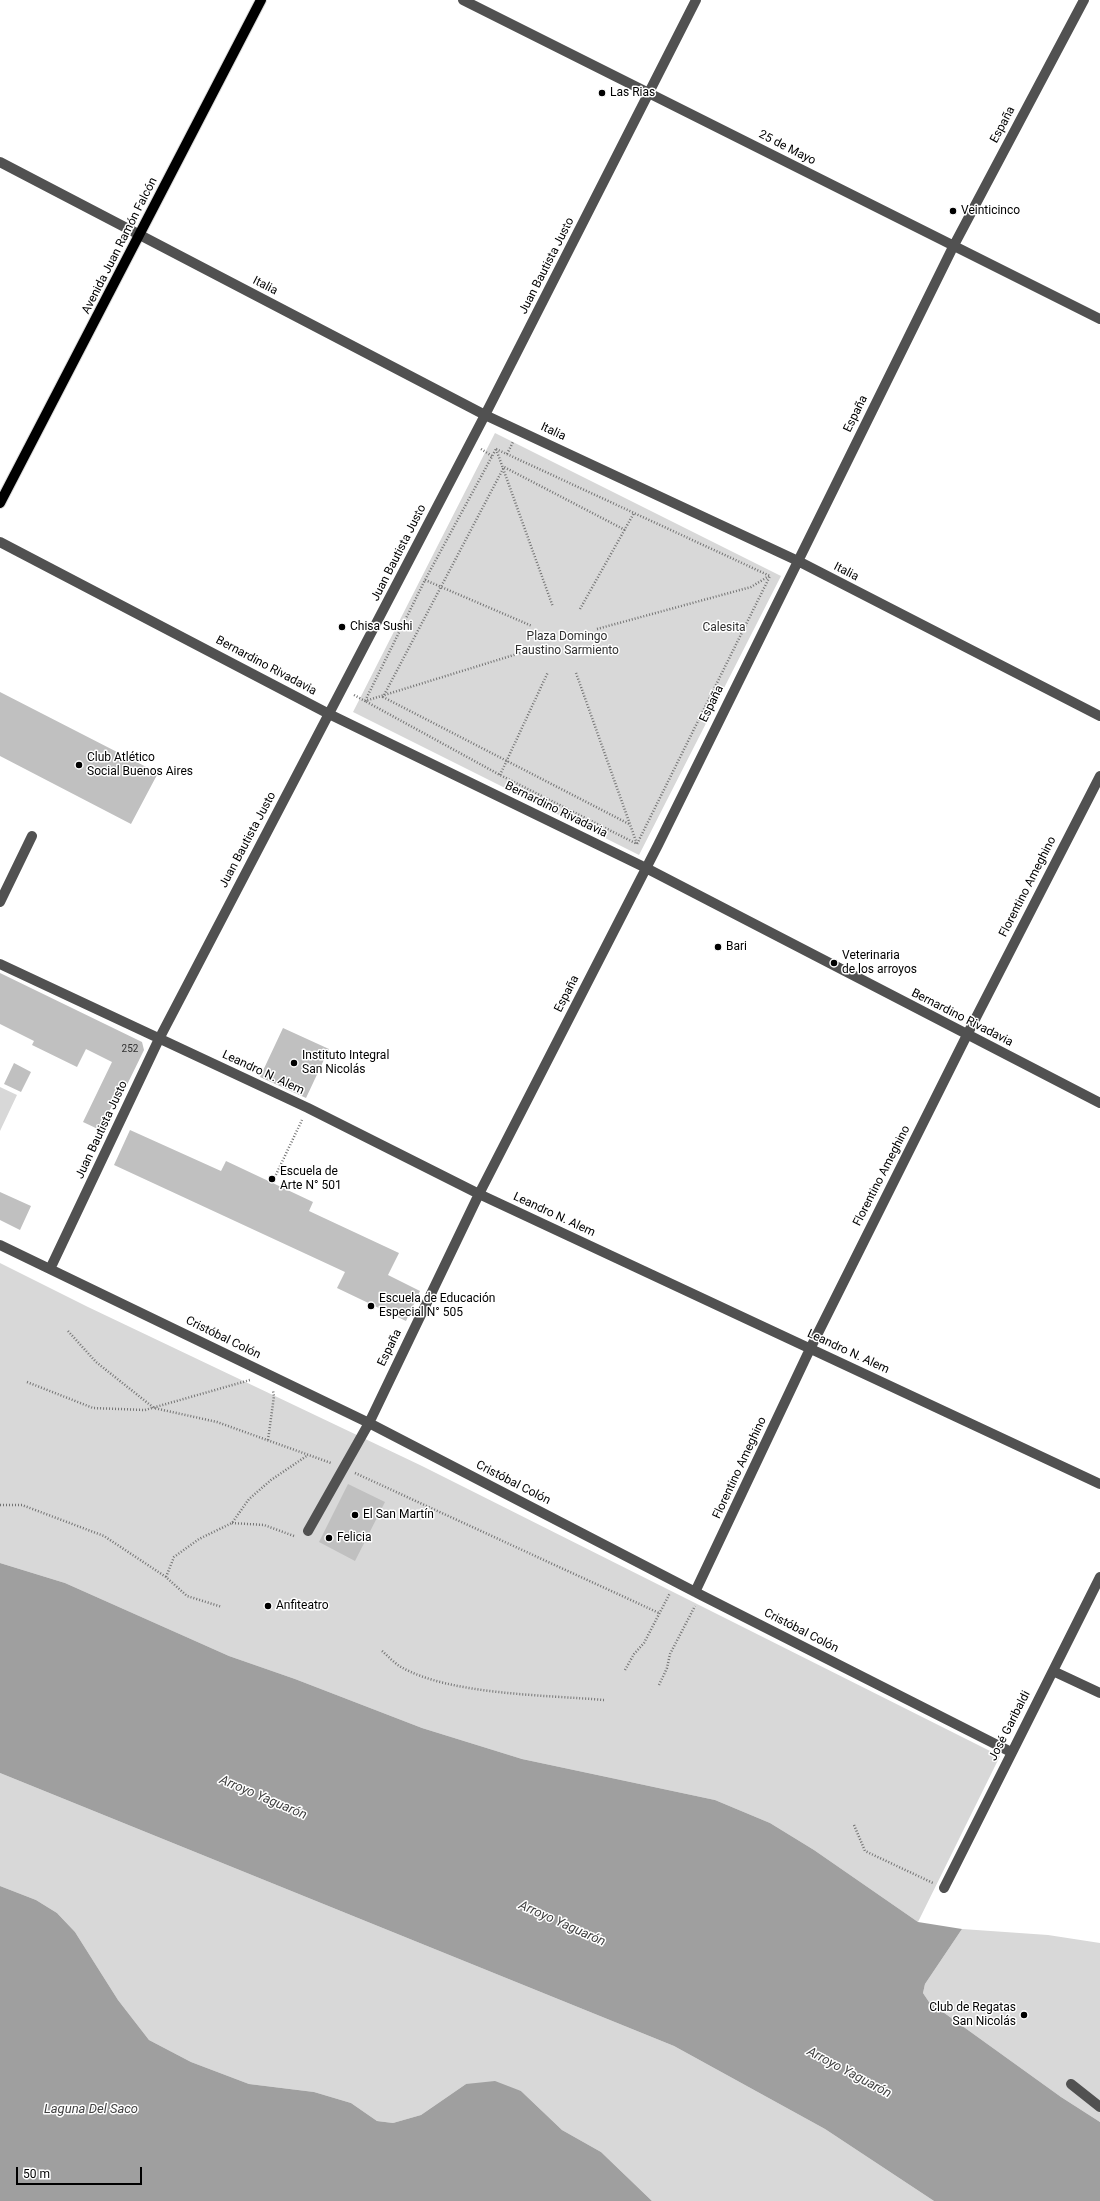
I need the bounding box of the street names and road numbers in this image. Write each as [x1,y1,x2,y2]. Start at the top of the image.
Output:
street label: España [987,104,1019,146]
street label: 25 de Mayo [756,128,818,168]
street label: Avenida Juan Ramón Falcón [79,175,161,317]
street label: Juan Bautista Justo [516,215,578,317]
street label: Italia [250,274,280,298]
street label: España [841,393,871,435]
street label: Italia [538,420,568,444]
street label: Juan Bautista Justo [368,502,430,604]
street label: Italia [831,560,861,584]
street label: Bernardino Rivadavia [213,633,319,699]
street label: España [697,683,727,725]
street label: Bernardino Rivadavia [502,779,610,841]
street label: Juan Bautista Justo [217,790,279,890]
street label: Florentino Ameghino [996,834,1060,940]
street label: España [552,973,582,1015]
street label: Bernardino Rivadavia [909,986,1015,1050]
street label: Leandro N. Alem [220,1048,306,1098]
street label: Juan Bautista Justo [73,1079,131,1181]
street label: Florentino Ameghino [850,1123,914,1229]
street label: Leandro N. Alem [511,1190,597,1240]
street label: Cristóbal Colón [183,1314,263,1362]
street label: España [375,1327,405,1369]
street label: Leandro N. Alem [805,1327,891,1377]
street label: Florentino Ameghino [710,1415,770,1521]
street label: Cristóbal Colón [473,1458,553,1508]
street label: Cristóbal Colón [761,1606,841,1656]
street label: José Garibaldi [986,1689,1034,1763]

